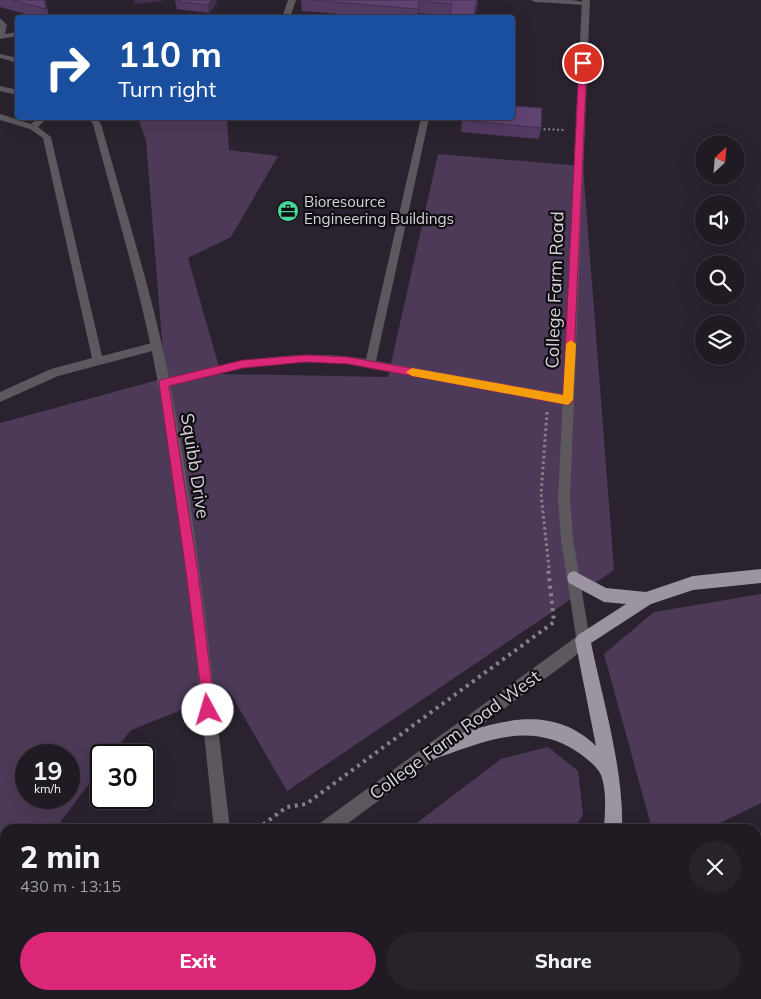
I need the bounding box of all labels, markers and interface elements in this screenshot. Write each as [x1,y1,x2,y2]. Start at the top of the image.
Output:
text: 110 m [118,32,222,76]
icon: right [35,35,100,100]
pin [562,42,604,84]
icon: arrive [569,49,597,77]
text: Turn right [118,75,216,103]
north arrow [695,135,745,185]
map controls [695,135,745,365]
place label: Bioresource Engineering Buildings [304,192,454,228]
button: sound [695,195,745,245]
office icon: Bioresource Engineering Buildings [276,199,300,223]
street label: College Farm Road [540,211,569,369]
button: search [695,255,745,305]
button: layers [695,315,745,365]
street label: Squibb Drive [176,412,215,520]
street label: College Farm Road West [365,665,545,804]
position arrow [181,683,233,735]
speed limit sign: 30 [90,744,155,809]
text: 19 [32,755,63,786]
text: km/h [34,781,61,796]
text: 2 min [20,838,100,876]
button: close [689,841,741,893]
text: 430 m · 13:15 [20,876,121,896]
button: Exit [20,932,376,990]
button: Share [386,932,741,990]

